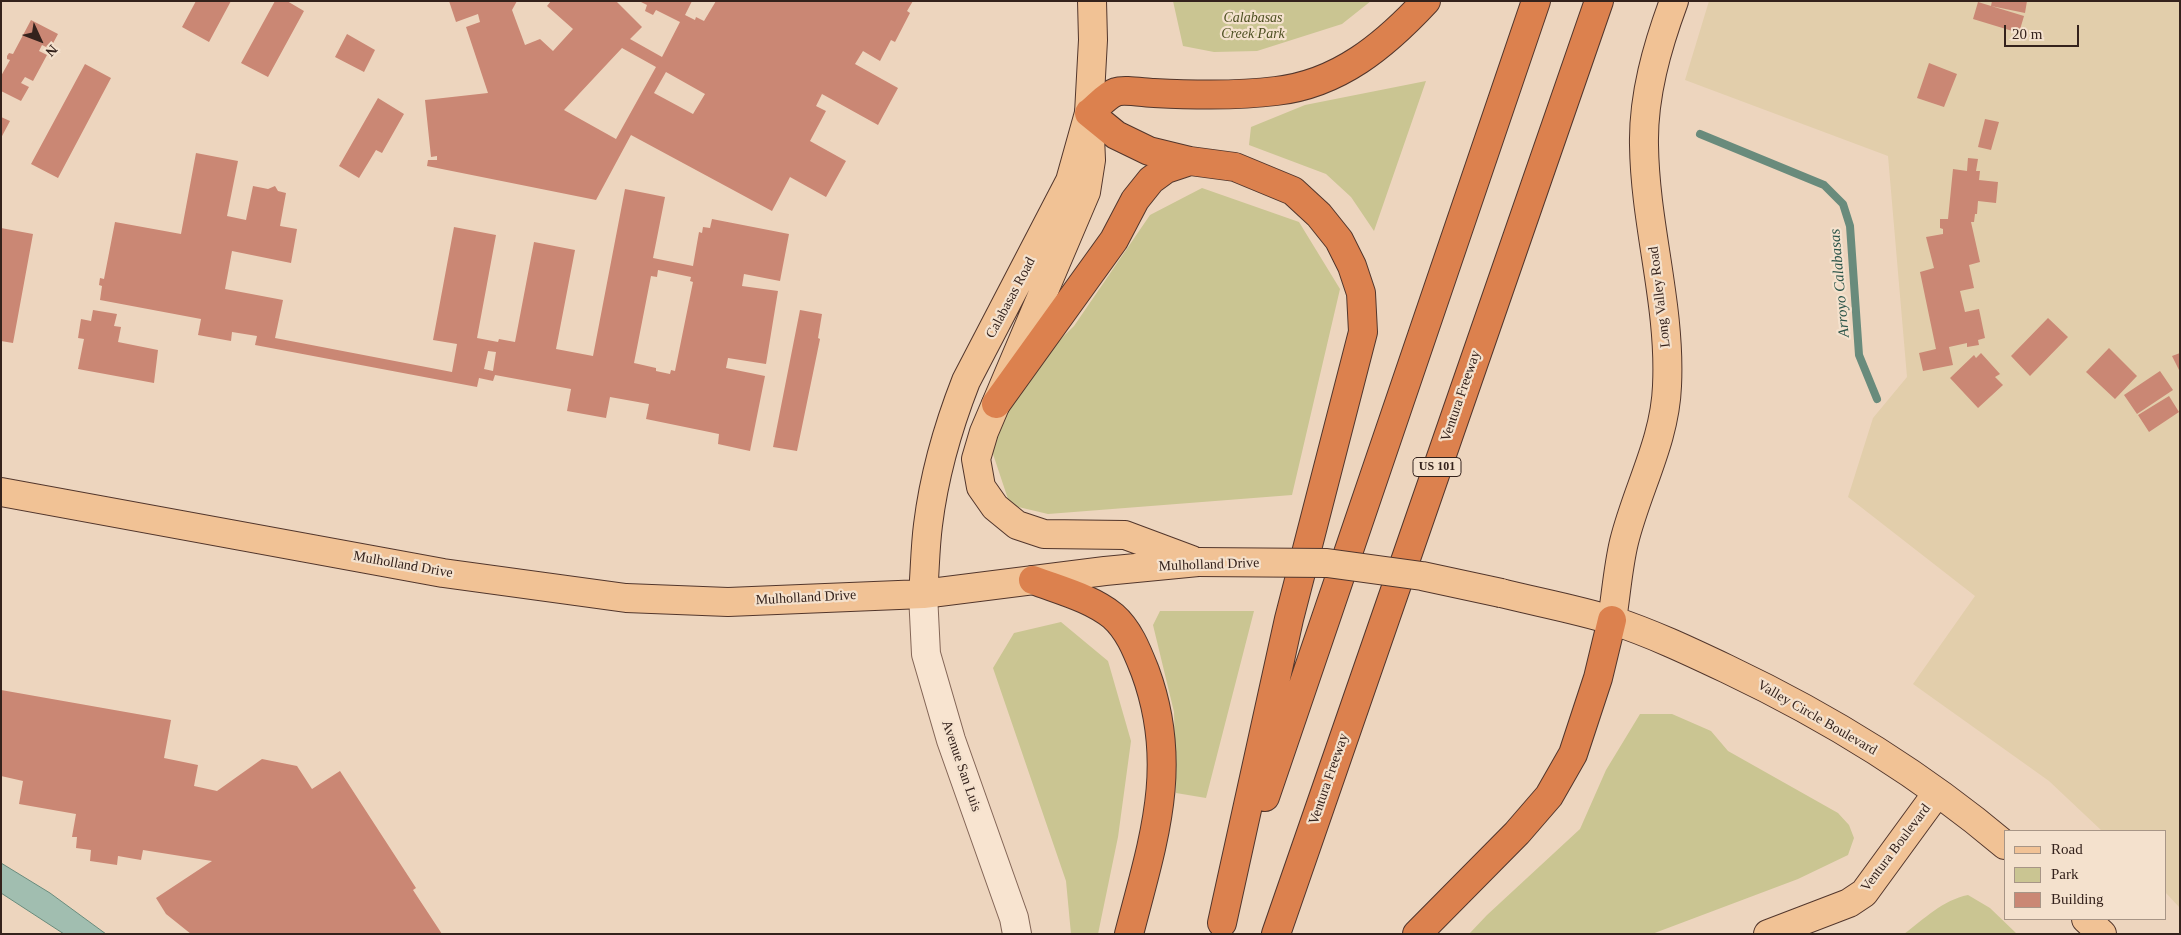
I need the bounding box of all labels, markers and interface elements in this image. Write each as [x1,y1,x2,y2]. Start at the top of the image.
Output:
park label: Calabasas Creek Park [1221,10,1285,42]
north arrow [15,15,65,65]
scale bar [2006,15,2081,47]
text: 20 m [2012,26,2042,42]
text: N [42,42,60,59]
water label: Arroyo Calabasas [1826,228,1854,338]
street label: Long Valley Road [1645,245,1675,349]
street label: Calabasas Road [983,255,1039,341]
street label: Ventura Freeway [1438,348,1484,444]
road number: US 101 [1413,458,1461,477]
street label: Mulholland Drive [352,548,454,582]
street label: Mulholland Drive [1158,555,1260,575]
street label: Mulholland Drive [755,587,857,609]
street label: Valley Circle Boulevard [1754,677,1880,759]
street label: Avenue San Luis [938,718,984,814]
street label: Ventura Freeway [1306,731,1352,827]
street label: Ventura Boulevard [1858,801,1934,895]
legend [2004,830,2166,920]
text: Road [2051,841,2083,857]
text: Park [2051,866,2079,882]
text: Building [2051,891,2104,907]

